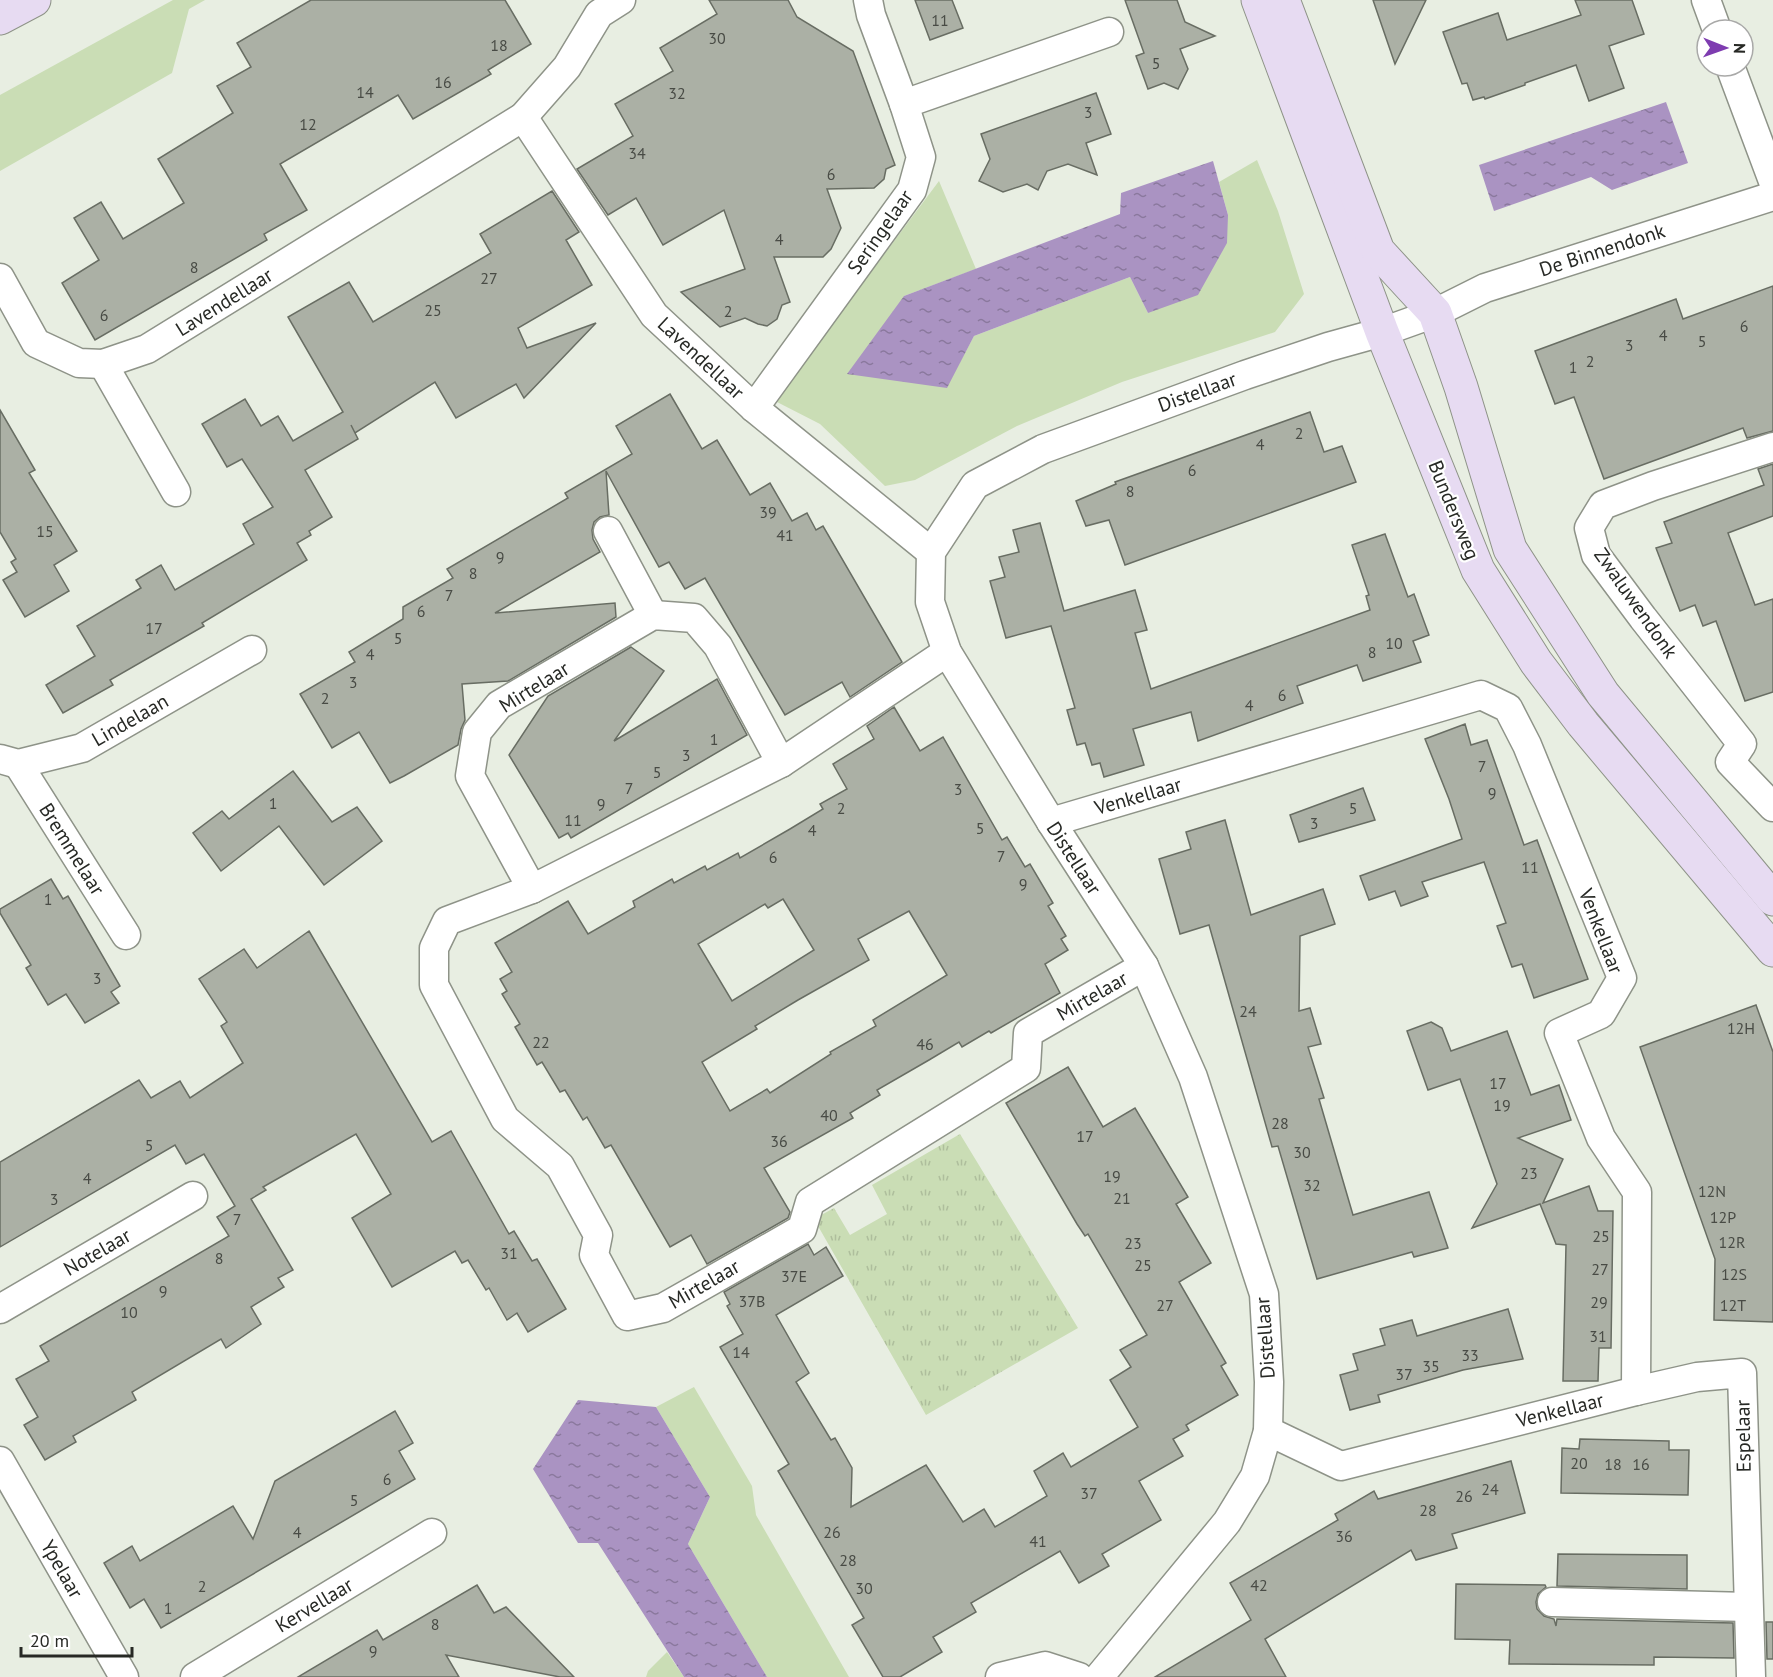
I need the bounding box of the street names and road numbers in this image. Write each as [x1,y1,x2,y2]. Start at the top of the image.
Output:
street label: Seringelaar [841,185,919,279]
street label: De Binnendonk [1536,217,1669,283]
street label: Lavendellaar [171,262,278,342]
street label: Lavendellaar [652,311,750,405]
street label: Distellaar [1154,366,1240,418]
street label: Bundersweg [1422,457,1486,563]
street label: Zwaluwendonk [1588,543,1684,664]
street label: Mirtelaar [494,655,574,719]
street label: Lindelaan [87,688,173,752]
street label: Venkellaar [1091,771,1185,821]
street label: Bremmelaar [33,798,111,900]
street label: Distellaar [1041,817,1107,900]
street label: Venkellaar [1573,884,1629,977]
street label: Mirtelaar [1052,965,1132,1027]
street label: Notelaar [59,1222,135,1282]
street label: Mirtelaar [664,1253,744,1315]
street label: Distellaar [1249,1296,1281,1380]
street label: Venkellaar [1513,1387,1607,1434]
street label: Espelaar [1729,1399,1757,1473]
street label: Ypelaar [35,1535,89,1603]
street label: Kervellaar [270,1572,358,1638]

